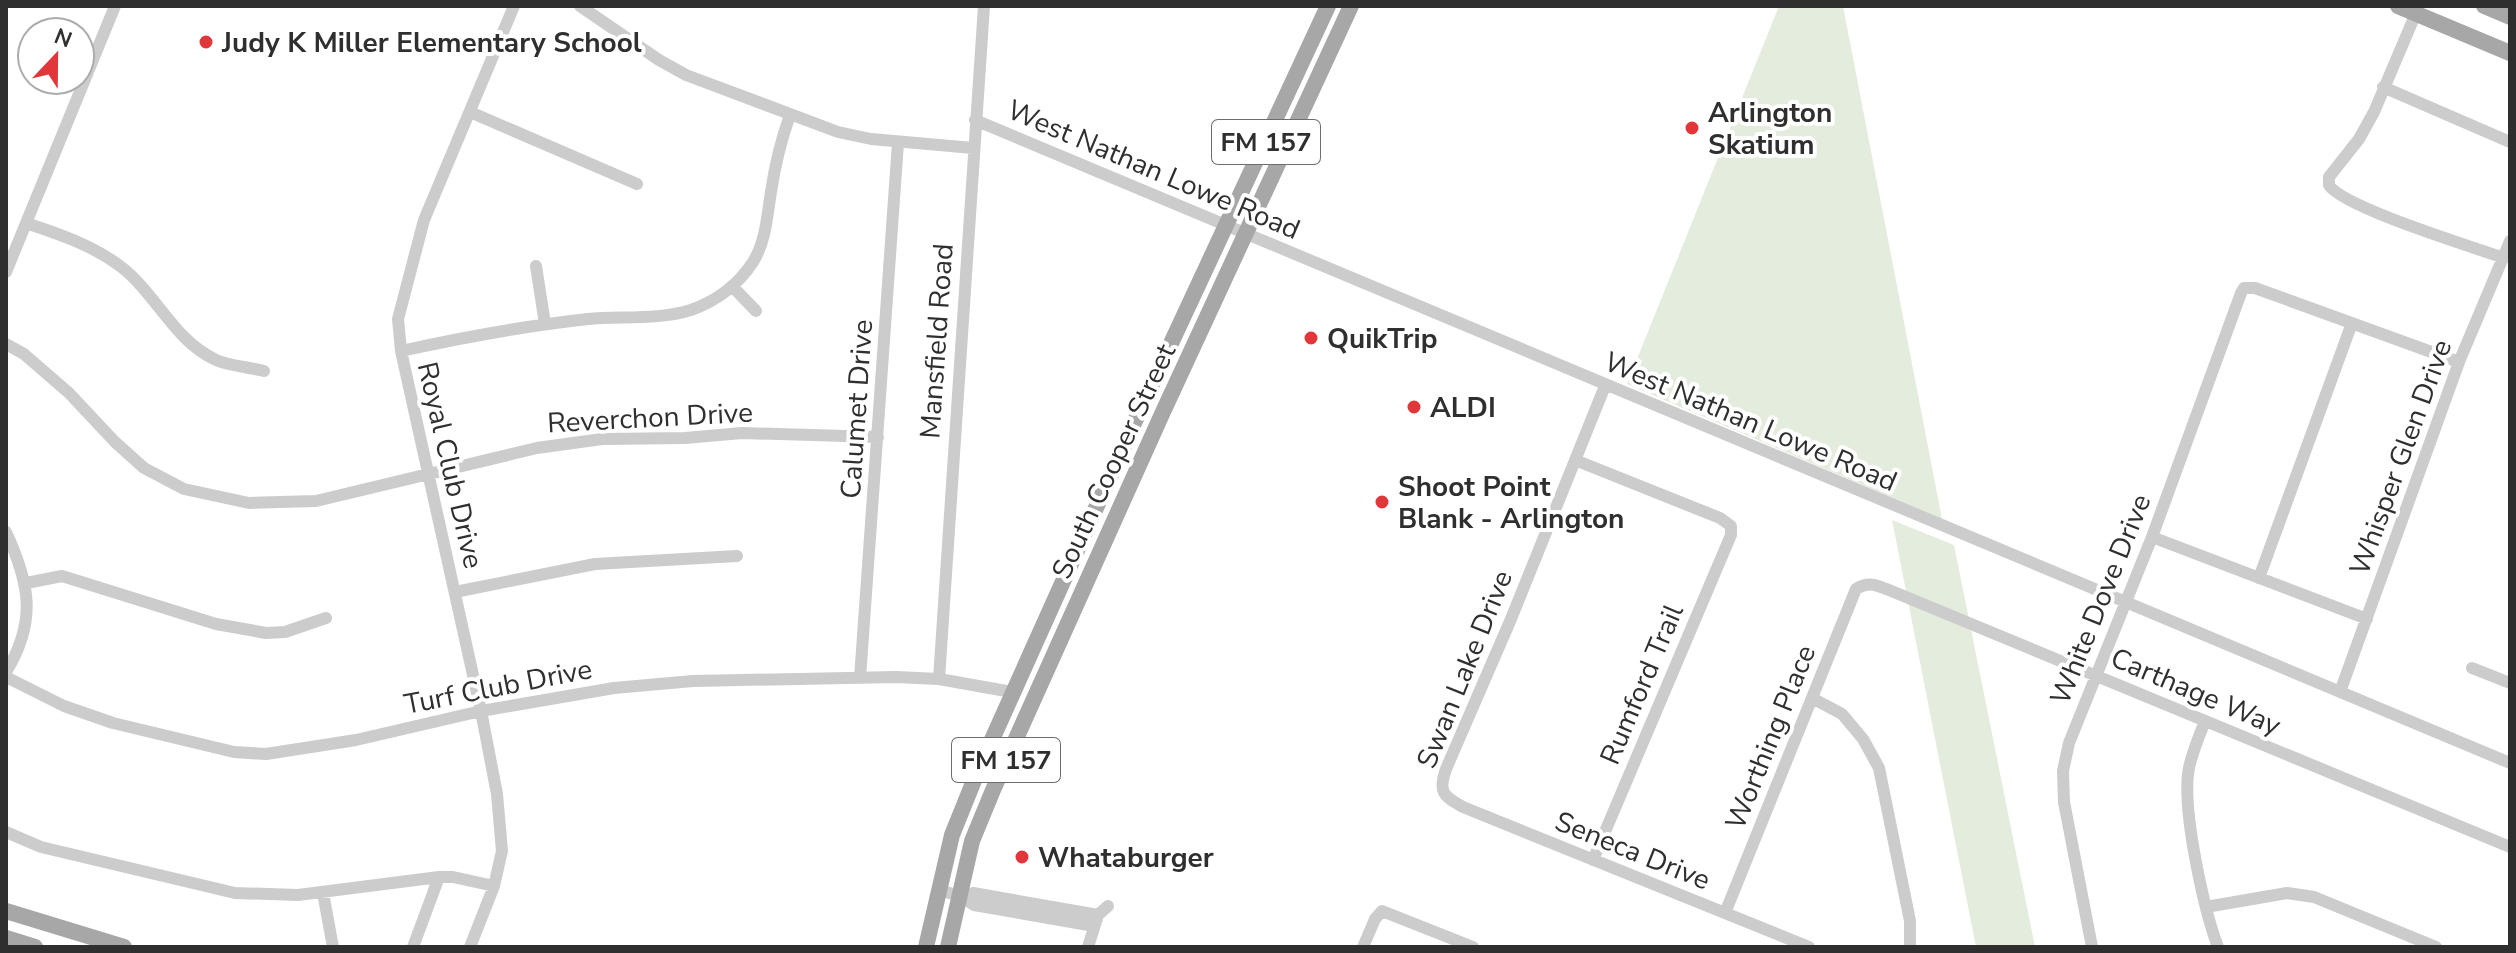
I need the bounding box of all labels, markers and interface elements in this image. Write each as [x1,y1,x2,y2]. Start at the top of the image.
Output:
north arrow [16,16,96,96]
text: N [50,21,76,55]
place label: Judy K Miller Elementary School [221,24,642,62]
marker: Judy K Miller Elementary School [197,33,215,51]
street label: West Nathan Lowe Road [1001,91,1306,249]
place label: Arlington Skatium [1708,94,1832,164]
marker: Arlington Skatium [1683,119,1701,137]
road number: FM 157 [1212,120,1320,164]
street label: Mansfield Road [911,242,963,440]
street label: Calumet Drive [832,318,882,500]
place label: QuikTrip [1327,320,1437,358]
marker: QuikTrip [1302,329,1320,347]
street label: Whisper Glen Drive [2341,334,2461,580]
street label: South Cooper Street [1043,338,1185,585]
street label: West Nathan Lowe Road [1598,343,1903,501]
street label: Royal Club Drive [408,358,492,572]
place label: ALDI [1430,389,1496,427]
street label: Reverchon Drive [546,394,754,442]
marker: ALDI [1405,398,1423,416]
place label: Shoot Point Blank - Arlington [1398,468,1624,538]
street label: White Dove Drive [2041,488,2160,710]
marker: Shoot Point Blank - Arlington [1373,493,1391,511]
street label: Swan Lake Drive [1408,565,1522,774]
street label: Rumford Trail [1591,598,1693,770]
street label: Carthage Way [2105,639,2287,745]
street label: Worthing Place [1717,640,1825,835]
street label: Turf Club Drive [401,650,595,724]
road number: FM 157 [952,738,1060,782]
street label: Seneca Drive [1549,803,1716,899]
place label: Whataburger [1038,839,1214,877]
marker: Whataburger [1013,848,1031,866]

